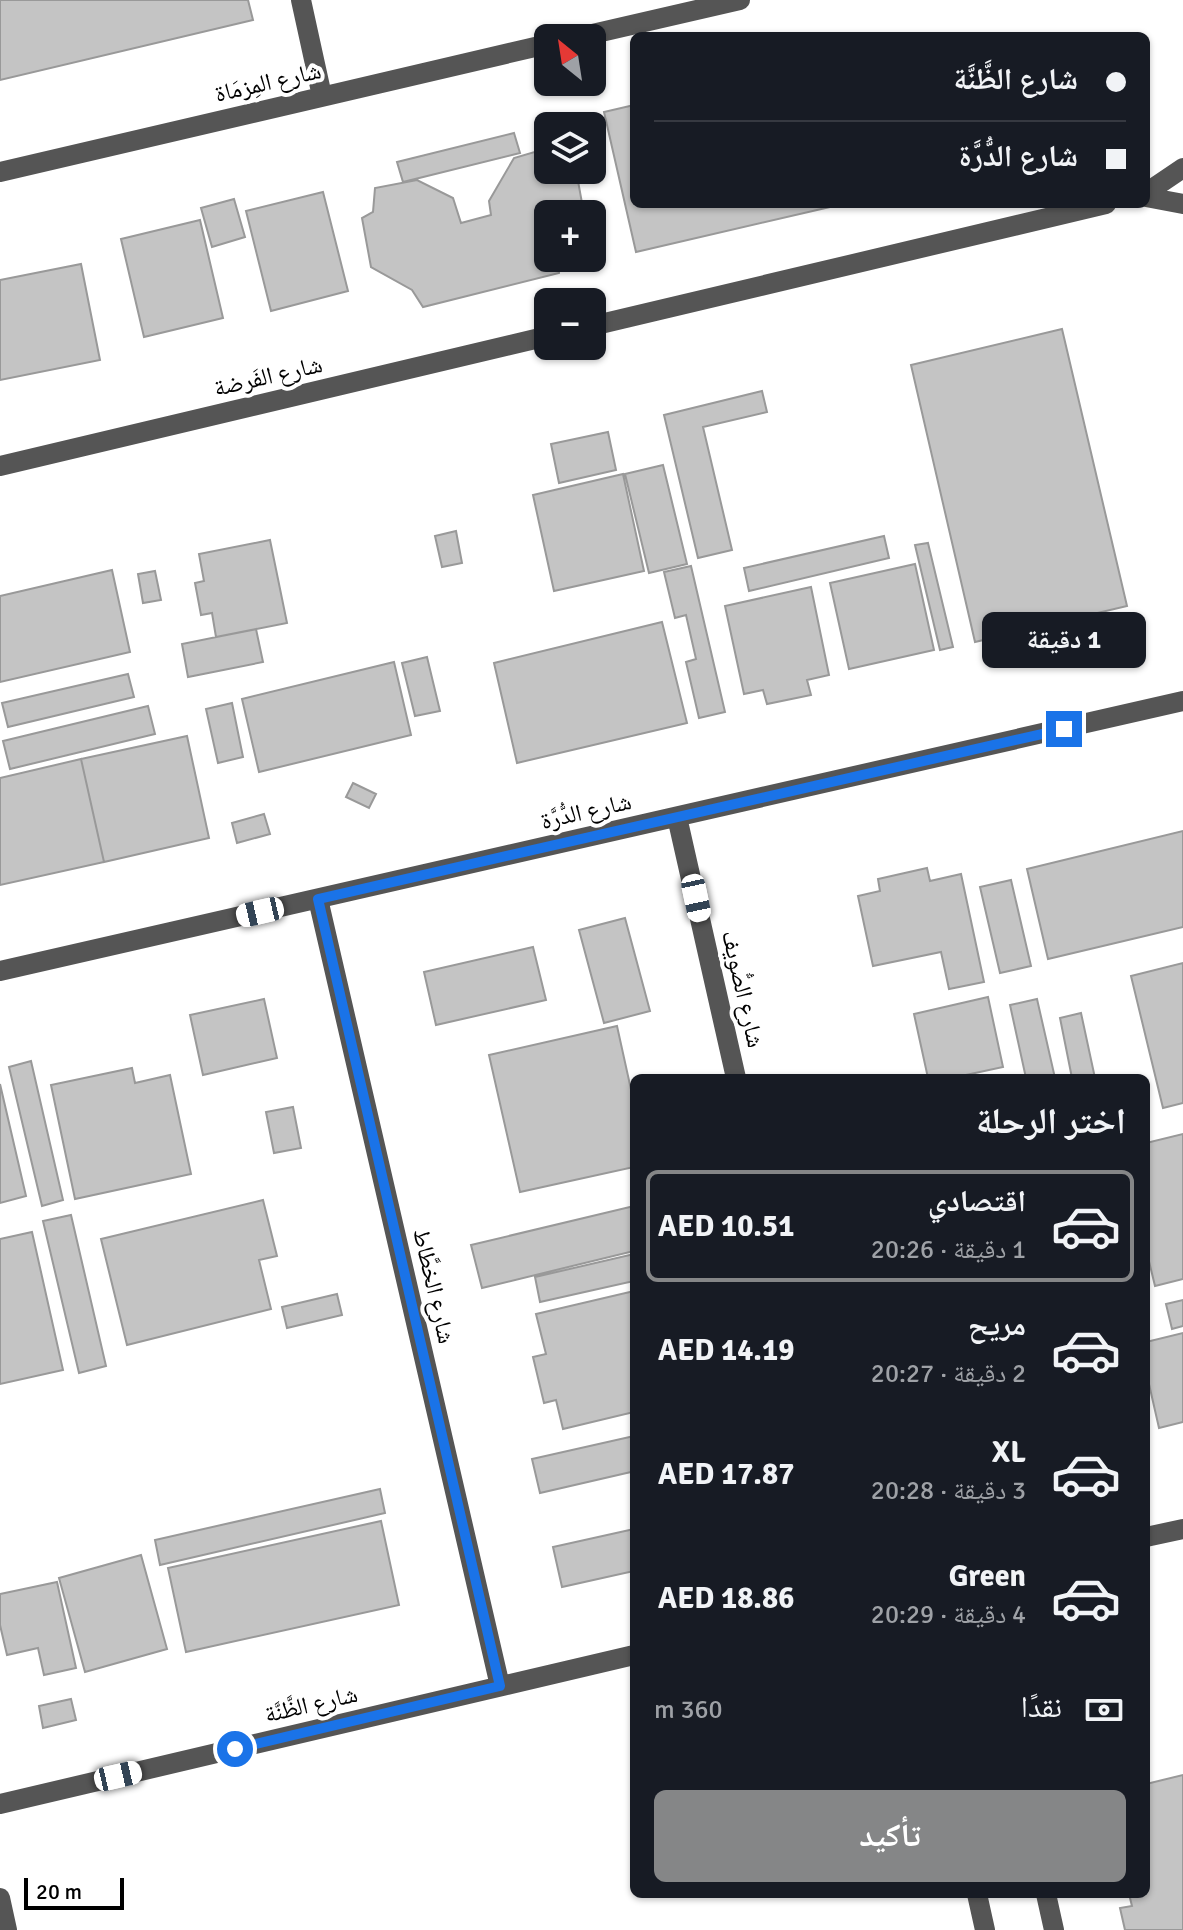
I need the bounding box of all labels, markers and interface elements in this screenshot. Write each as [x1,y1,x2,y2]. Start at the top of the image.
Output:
north arrow [534,24,606,96]
map controls [534,24,606,360]
street label: شارع المِزمَاة [212,55,324,109]
text: شارع الظَّنَّة [953,61,1078,98]
button: layers [534,112,606,184]
text: شارع الدُّرَّة [959,138,1078,175]
button: + [534,200,606,272]
button: − [534,288,606,360]
street label: شارع الفَرضة [211,349,325,403]
callout: 1 دقيقة [982,613,1146,669]
text: 1 دقيقة [1027,624,1101,656]
route end [1046,711,1082,747]
street label: شارع الدُّرَّة [538,786,634,836]
car [679,872,713,924]
car [234,895,286,929]
street label: شارع الصُّويف [715,927,771,1051]
text: اختر الرحلة [976,1099,1126,1144]
text: اقتصادي [928,1183,1026,1220]
icon: car [1050,1190,1122,1262]
text: AED 10.51 [658,1208,794,1245]
street label: شارع الخطَّاط [406,1225,462,1347]
text: 1 دقيقة · 20:26 [871,1234,1026,1266]
text: مريح [968,1307,1026,1344]
icon: car [1050,1314,1122,1386]
text: AED 14.19 [658,1332,794,1369]
text: 2 دقيقة · 20:27 [871,1358,1026,1390]
text: XL [992,1434,1026,1471]
icon: car [1050,1438,1122,1510]
text: AED 17.87 [658,1456,794,1493]
text: 3 دقيقة · 20:28 [871,1475,1026,1507]
text: Green [949,1558,1026,1595]
icon: car [1050,1562,1122,1634]
text: AED 18.86 [658,1580,794,1617]
text: 4 دقيقة · 20:29 [871,1599,1026,1631]
street label: شارع الظَّنَّة [262,1679,360,1729]
icon: cash [1082,1688,1126,1732]
text: نقدًا [1021,1689,1062,1726]
text: 360 m [654,1694,723,1726]
route start [217,1731,253,1767]
car [92,1759,144,1793]
button: تأكيد [654,1790,1126,1882]
scale bar [24,1874,124,1910]
text: 20 m [36,1878,82,1905]

